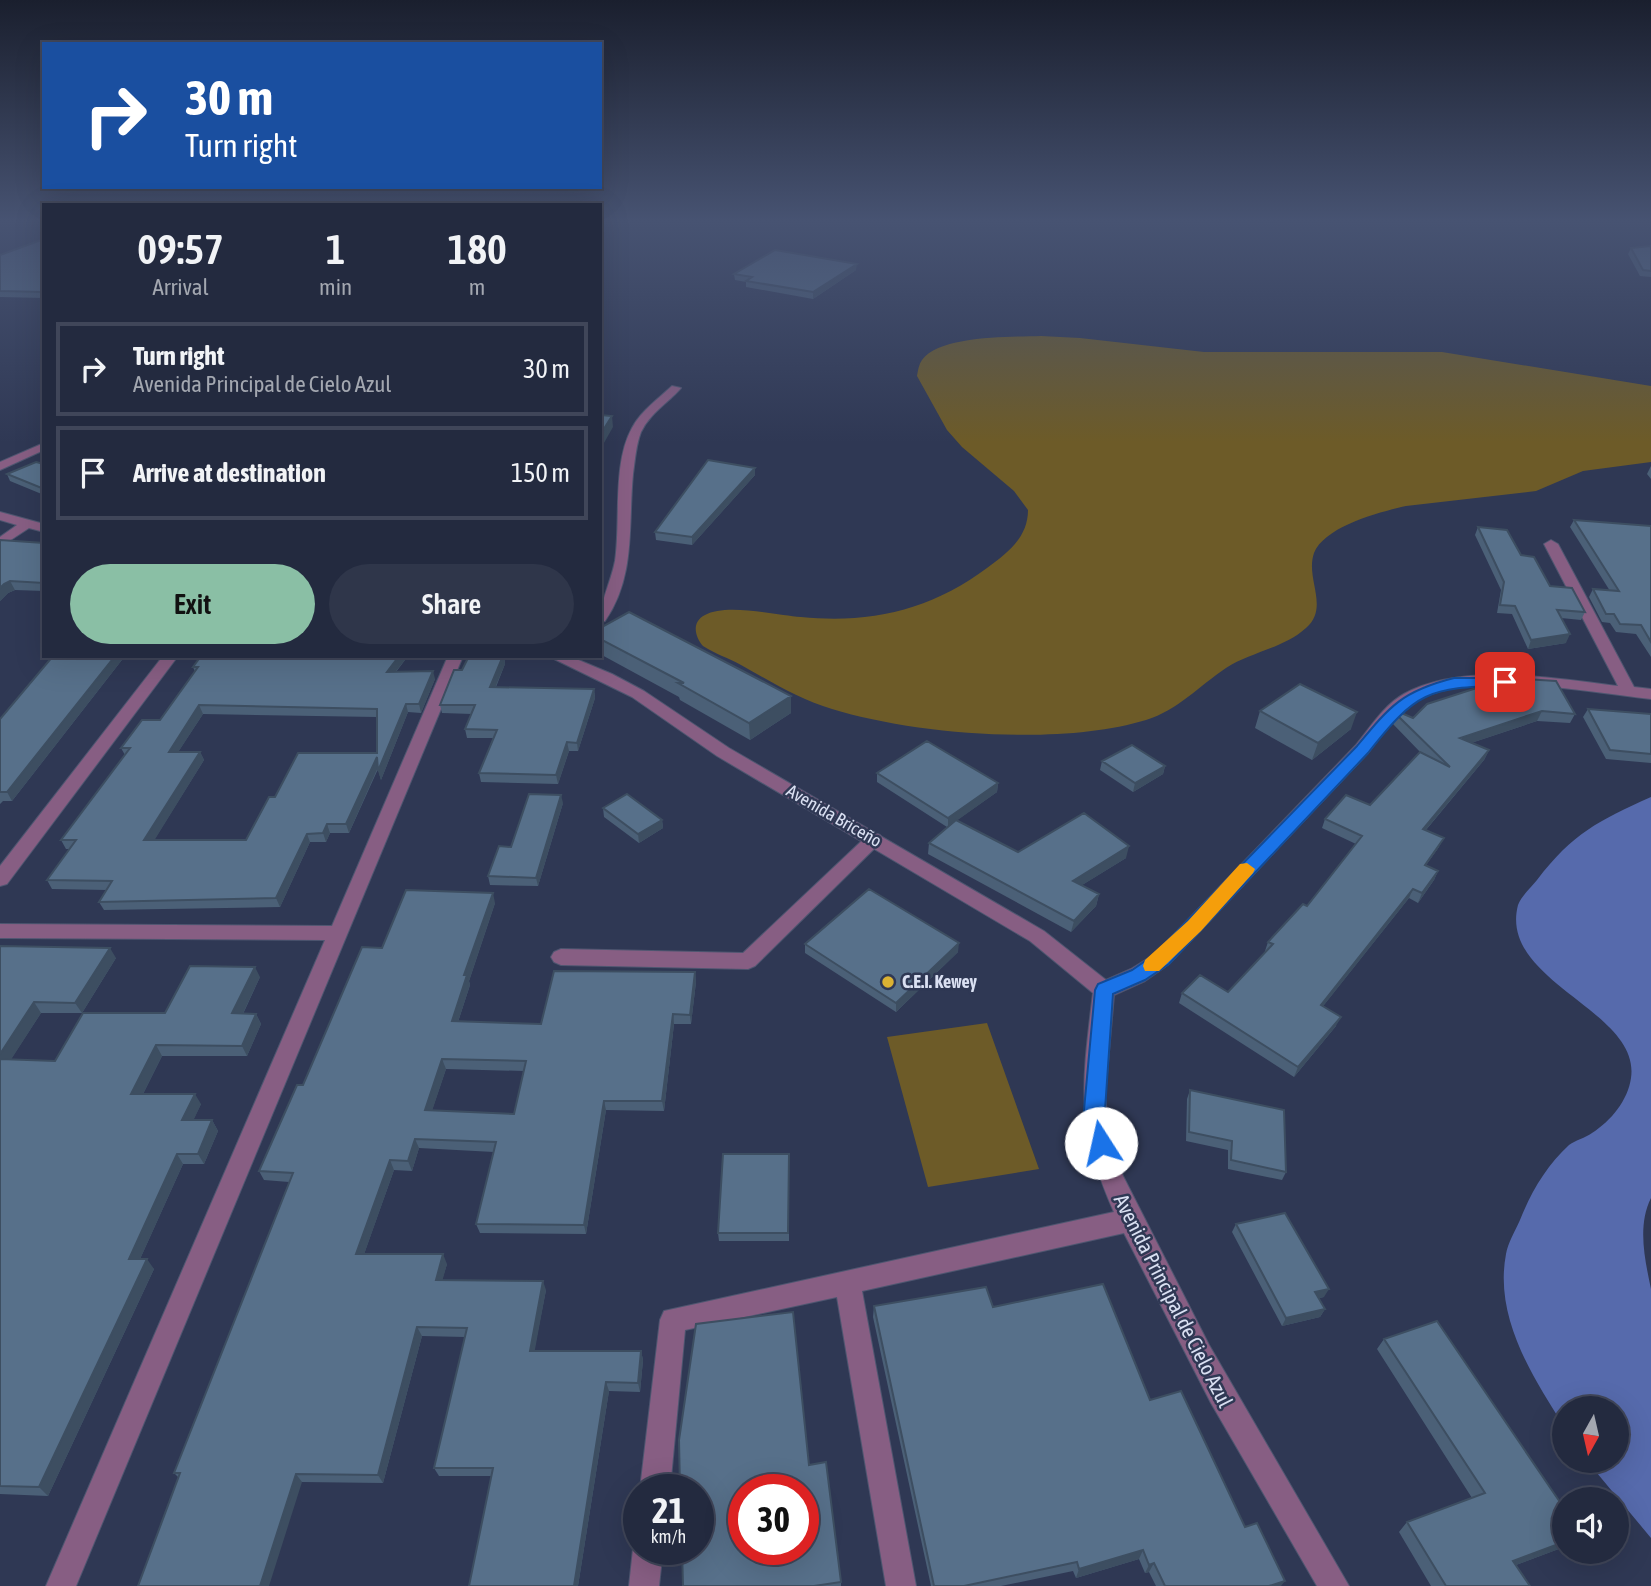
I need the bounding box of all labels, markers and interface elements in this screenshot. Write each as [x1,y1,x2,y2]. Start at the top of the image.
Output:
text: 30 m [185,69,273,125]
icon: right [70,70,161,161]
text: Turn right [185,127,298,164]
text: 09:57 [137,225,224,273]
text: 1 [326,225,345,273]
text: 180 [447,225,507,273]
text: Arrival [152,274,209,300]
text: min [319,274,352,300]
text: m [469,274,485,300]
text: Turn right [133,341,224,371]
icon: right [74,350,112,388]
text: 30 m [523,354,570,384]
text: Avenida Principal de Cielo Azul [133,371,391,397]
icon: arrive [74,454,112,492]
text: Arrive at destination [133,458,326,488]
text: 150 m [511,458,570,488]
button: Exit [70,564,315,644]
button: Share [329,564,574,644]
pin [1475,652,1535,712]
icon: arrive [1486,663,1524,701]
street label: Avenida Briceño [783,780,886,851]
place label: C.E.I. Kewey [902,971,977,992]
marker: C.E.I. Kewey [880,974,896,990]
position arrow [1064,1106,1138,1180]
street label: Avenida Principal de Cielo Azul [1110,1190,1238,1412]
north arrow [1552,1396,1629,1474]
map controls [1552,1396,1629,1564]
speed limit sign: 30 [728,1474,819,1565]
button: sound [1552,1487,1629,1564]
text: 21 [652,1490,685,1530]
text: km/h [651,1526,686,1547]

